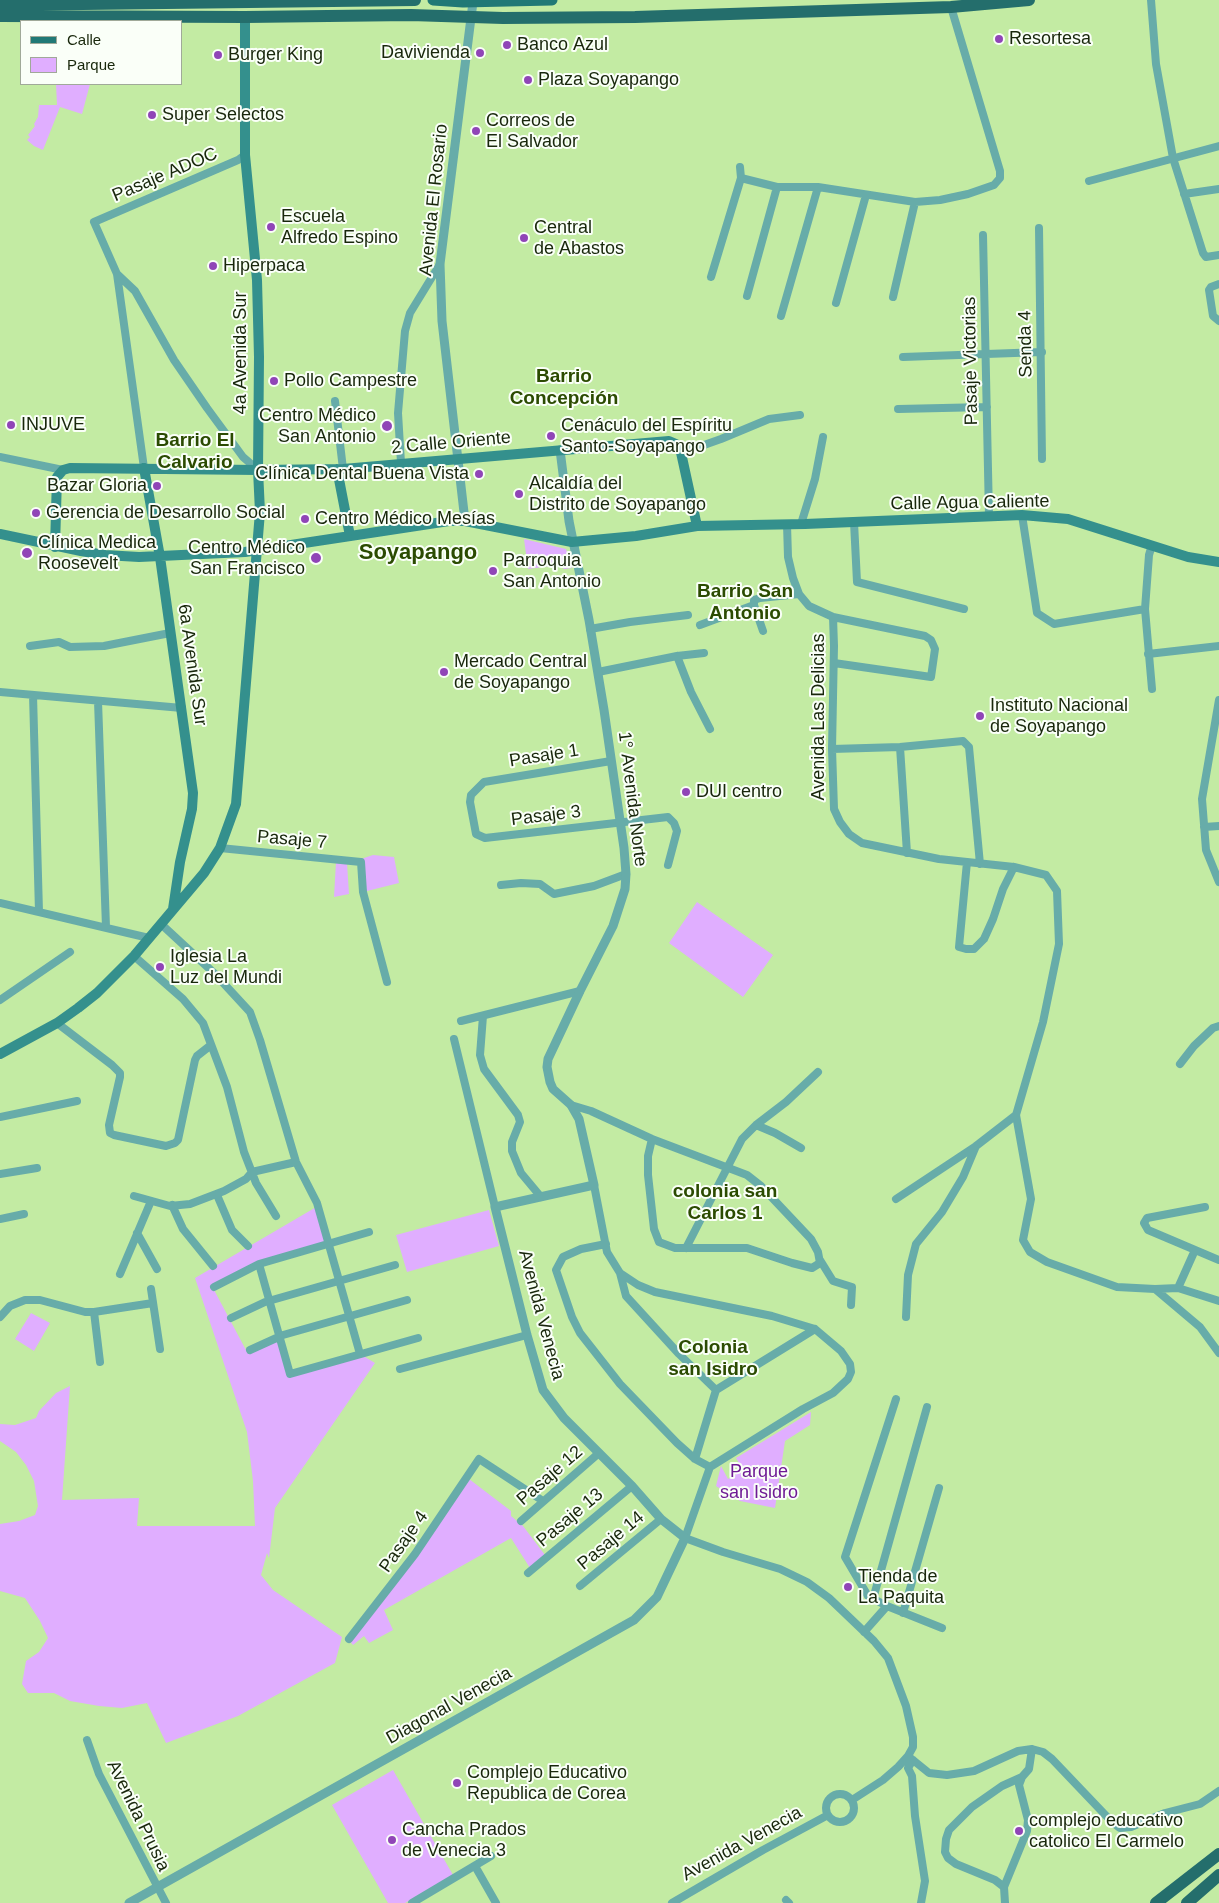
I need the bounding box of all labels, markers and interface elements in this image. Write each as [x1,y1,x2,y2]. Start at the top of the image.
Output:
legend [20,20,182,85]
place label: Resortesa [1009,28,1091,50]
text: Calle [67,31,101,48]
marker: Resortesa [993,33,1005,45]
place label: Banco Azul [517,34,608,56]
marker: Banco Azul [501,39,513,51]
place label: Davivienda [381,42,470,64]
place label: Burger King [228,44,323,66]
marker: Davivienda [474,47,486,59]
marker: Burger King [212,49,224,61]
text: Parque [67,56,115,73]
place label: Plaza Soyapango [538,69,679,91]
marker: Plaza Soyapango [522,74,534,86]
place label: Super Selectos [162,104,284,126]
marker: Super Selectos [146,109,158,121]
place label: Correos de El Salvador [486,110,578,152]
street label: Avenida El Rosario [415,123,453,277]
marker: Correos de El Salvador [470,125,482,137]
street label: Pasaje ADOC [109,143,221,207]
place label: Escuela Alfredo Espino [281,206,398,248]
place label: Central de Abastos [534,217,624,260]
marker: Escuela Alfredo Espino [265,221,277,233]
marker: Central de Abastos [518,232,530,244]
place label: Hiperpaca [223,255,305,277]
marker: Hiperpaca [207,260,219,272]
street label: 4a Avenida Sur [230,292,252,414]
street label: Pasaje Victorias [959,296,983,426]
street label: Senda 4 [1015,310,1037,378]
district label: Barrio Concepción [510,366,618,410]
place label: Pollo Campestre [284,370,417,392]
marker: Pollo Campestre [268,375,280,387]
place label: Centro Médico San Antonio [259,405,376,448]
place label: INJUVE [21,414,85,436]
place label: Cenáculo del Espíritu Santo-Soyapango [561,415,732,458]
marker: INJUVE [5,419,17,431]
marker: Centro Médico San Antonio [380,419,394,433]
street label: 2 Calle Oriente [390,427,512,459]
district label: Barrio El Calvario [155,430,235,474]
marker: Cenáculo del Espíritu Santo-Soyapango [545,430,557,442]
place label: Clínica Dental Buena Vista [255,463,469,485]
marker: Clínica Dental Buena Vista [473,468,485,480]
place label: Alcaldía del Distrito de Soyapango [529,473,706,516]
place label: Bazar Gloria [47,475,147,497]
marker: Bazar Gloria [151,480,163,492]
marker: Alcaldía del Distrito de Soyapango [513,488,525,500]
street label: Calle Agua Caliente [890,491,1050,515]
place label: Gerencia de Desarrollo Social [46,502,285,524]
marker: Gerencia de Desarrollo Social [30,507,42,519]
place label: Centro Médico Mesías [315,508,495,530]
marker: Centro Médico Mesías [299,513,311,525]
place label: Clínica Medica Roosevelt [38,532,156,574]
place label: Centro Médico San Francisco [188,537,305,580]
district label: Soyapango [359,540,477,566]
marker: Clínica Medica Roosevelt [20,546,34,560]
place label: Parroquia San Antonio [503,550,601,592]
marker: Centro Médico San Francisco [309,551,323,565]
marker: Parroquia San Antonio [487,565,499,577]
district label: Barrio San Antonio [697,581,793,625]
street label: 6a Avenida Sur [173,603,211,727]
street label: Avenida Las Delicias [808,634,830,800]
place label: Mercado Central de Soyapango [454,651,587,694]
marker: Mercado Central de Soyapango [438,666,450,678]
place label: Instituto Nacional de Soyapango [990,695,1128,738]
marker: Instituto Nacional de Soyapango [974,710,986,722]
street label: 1° Avenida Norte [613,730,651,868]
street label: Pasaje 1 [508,740,580,772]
place label: DUI centro [696,781,782,803]
marker: DUI centro [680,786,692,798]
street label: Pasaje 3 [510,801,582,831]
street label: Pasaje 7 [256,826,328,854]
place label: Iglesia La Luz del Mundi [170,946,282,989]
marker: Iglesia La Luz del Mundi [154,961,166,973]
district label: colonia san Carlos 1 [673,1181,777,1225]
street label: Avenida Venecia [513,1248,569,1382]
district label: Colonia san Isidro [668,1337,758,1381]
street label: Pasaje 12 [513,1442,587,1510]
park label: Parque san Isidro [720,1461,798,1504]
street label: Pasaje 13 [532,1484,608,1552]
street label: Pasaje 4 [375,1507,433,1577]
street label: Pasaje 14 [573,1507,649,1575]
place label: Tienda de La Paquita [858,1566,944,1608]
marker: Tienda de La Paquita [842,1581,854,1593]
street label: Diagonal Venecia [382,1663,516,1749]
street label: Avenida Prusia [102,1757,174,1875]
place label: Complejo Educativo Republica de Corea [467,1762,627,1805]
marker: Complejo Educativo Republica de Corea [451,1777,463,1789]
street label: Avenida Venecia [678,1802,806,1886]
place label: complejo educativo catolico El Carmelo [1029,1810,1184,1852]
place label: Cancha Prados de Venecia 3 [402,1819,526,1862]
marker: complejo educativo catolico El Carmelo [1013,1825,1025,1837]
marker: Cancha Prados de Venecia 3 [386,1834,398,1846]

